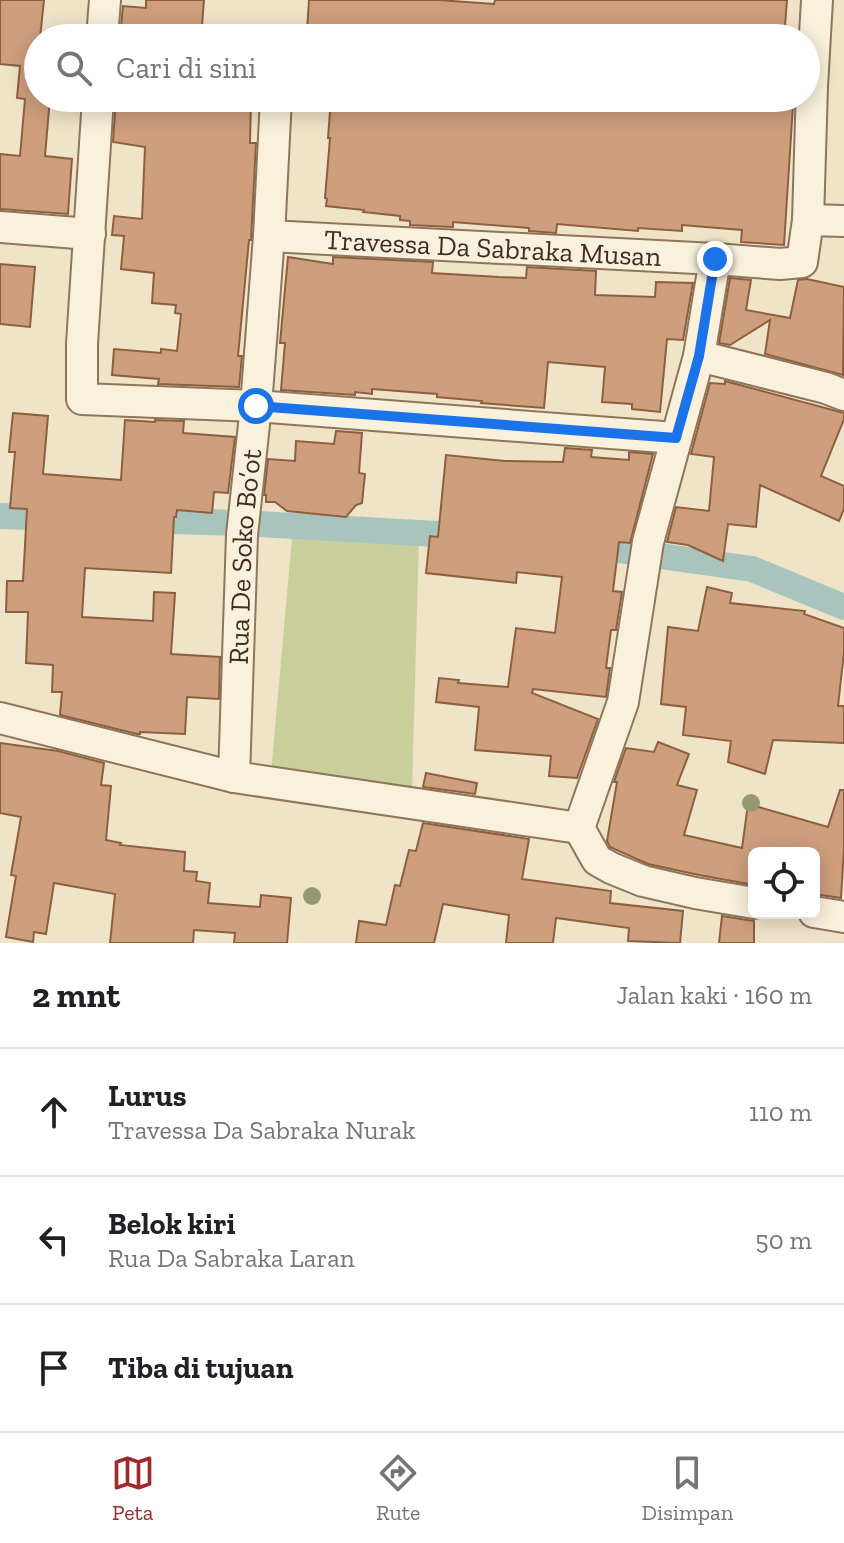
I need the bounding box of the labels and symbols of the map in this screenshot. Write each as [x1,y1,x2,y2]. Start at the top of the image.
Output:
street label: Travessa Da Sabraka Musan [323,222,662,273]
route end [697,241,733,277]
route start [238,388,274,424]
street label: Rua De Soko Bo’ot [221,446,268,665]

